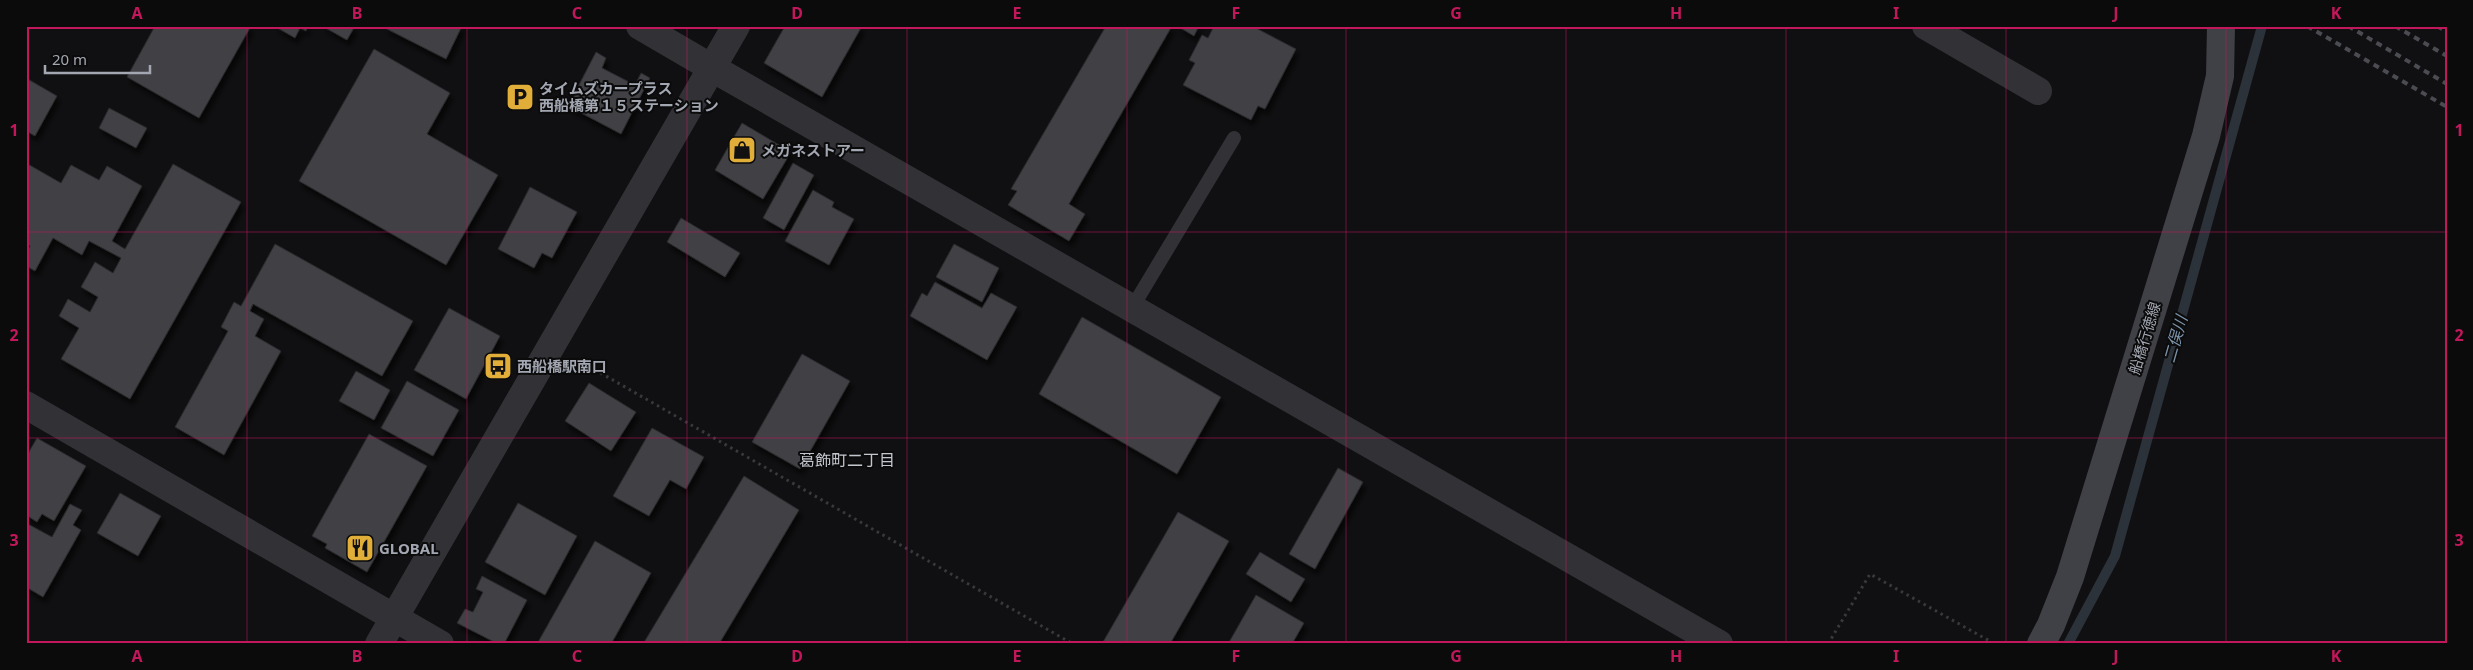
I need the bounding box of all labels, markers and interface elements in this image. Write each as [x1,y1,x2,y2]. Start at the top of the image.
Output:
text: A [131,2,143,24]
text: B [352,2,362,24]
text: C [572,2,582,24]
text: D [791,2,803,24]
text: E [1013,2,1022,24]
text: F [1232,2,1240,24]
text: G [1450,2,1462,24]
text: H [1670,2,1682,24]
text: I [1893,2,1899,24]
text: J [2111,2,2119,24]
text: K [2331,2,2342,24]
scale bar [45,42,150,74]
text: 20 m [52,49,87,69]
place label: タイムズカープラス 西船橋第１５ステーション [539,78,719,115]
parking icon: タイムズカープラス 西船橋第１５ステーション [505,82,535,112]
text: 1 [9,119,19,141]
text: 1 [2454,119,2464,141]
shop icon: メガネストアー [727,135,757,165]
place label: メガネストアー [761,140,865,160]
street label: 船橋行徳線 [2123,299,2165,377]
water label: 二俣川 [2158,311,2193,365]
text: 2 [9,324,19,346]
text: 2 [2454,324,2464,346]
bus stop icon: 西船橋駅南口 [483,351,513,381]
place label: 西船橋駅南口 [517,356,607,376]
district label: 葛飾町二丁目 [799,449,895,471]
text: 3 [9,529,19,551]
text: 3 [2454,529,2464,551]
restaurant icon: GLOBAL [345,533,375,563]
place label: GLOBAL [379,538,439,558]
text: A [131,645,143,667]
text: B [352,645,362,667]
text: C [572,645,582,667]
text: D [791,645,803,667]
text: E [1013,645,1022,667]
text: F [1232,645,1240,667]
text: G [1450,645,1462,667]
text: H [1670,645,1682,667]
text: I [1893,645,1899,667]
text: J [2111,645,2119,667]
text: K [2331,645,2342,667]

